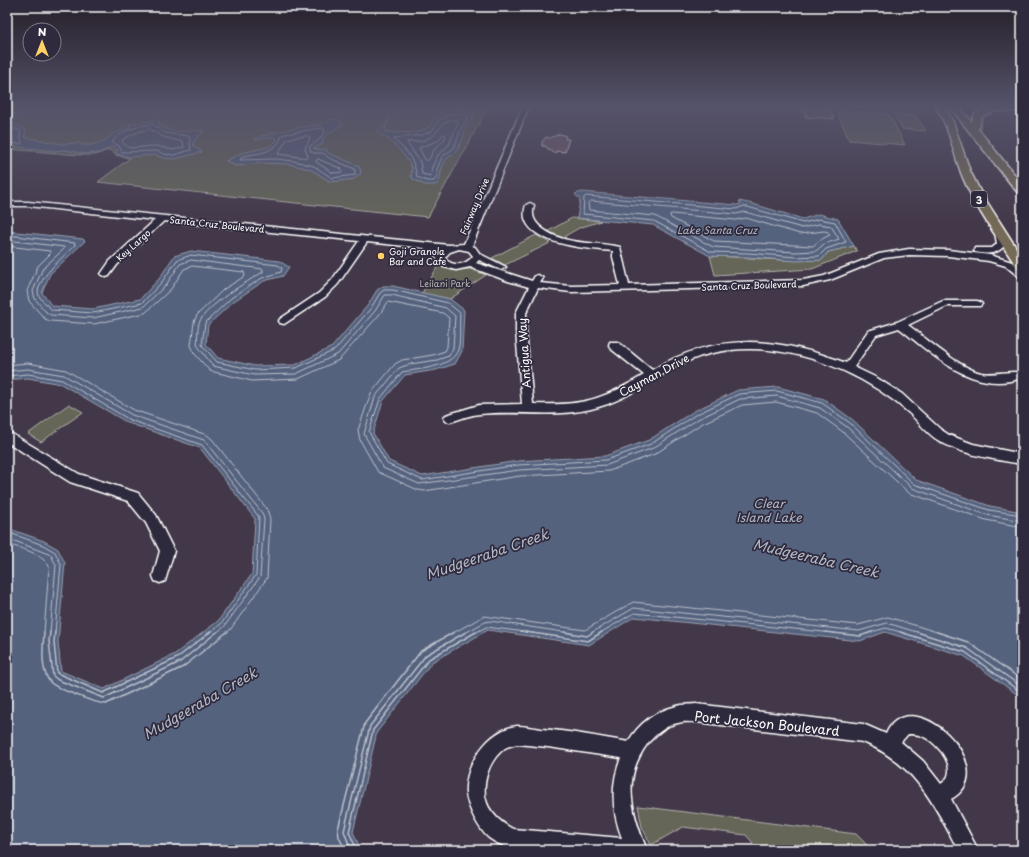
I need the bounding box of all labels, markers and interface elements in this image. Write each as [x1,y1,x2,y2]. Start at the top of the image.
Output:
north arrow [22,22,62,62]
text: N [38,23,47,40]
street label: Fairway Drive [456,175,492,237]
road number: 3 [971,191,987,207]
street label: Santa Cruz Boulevard [169,212,266,236]
water label: Lake Santa Cruz [677,222,758,237]
street label: Key Largo [113,226,153,264]
place label: Goji Granola Bar and Cafe [389,244,447,268]
marker: Goji Granola Bar and Cafe [376,251,386,261]
park label: Leilani Park [419,276,471,290]
street label: Santa Cruz Boulevard [701,276,797,294]
street label: Antigua Way [513,317,535,389]
street label: Cayman Drive [616,349,692,401]
water label: Clear Island Lake [736,494,802,526]
water label: Mudgeeraba Creek [423,523,553,585]
water label: Mudgeeraba Creek [751,533,882,583]
water label: Mudgeeraba Creek [139,661,262,744]
street label: Port Jackson Boulevard [694,706,840,740]

